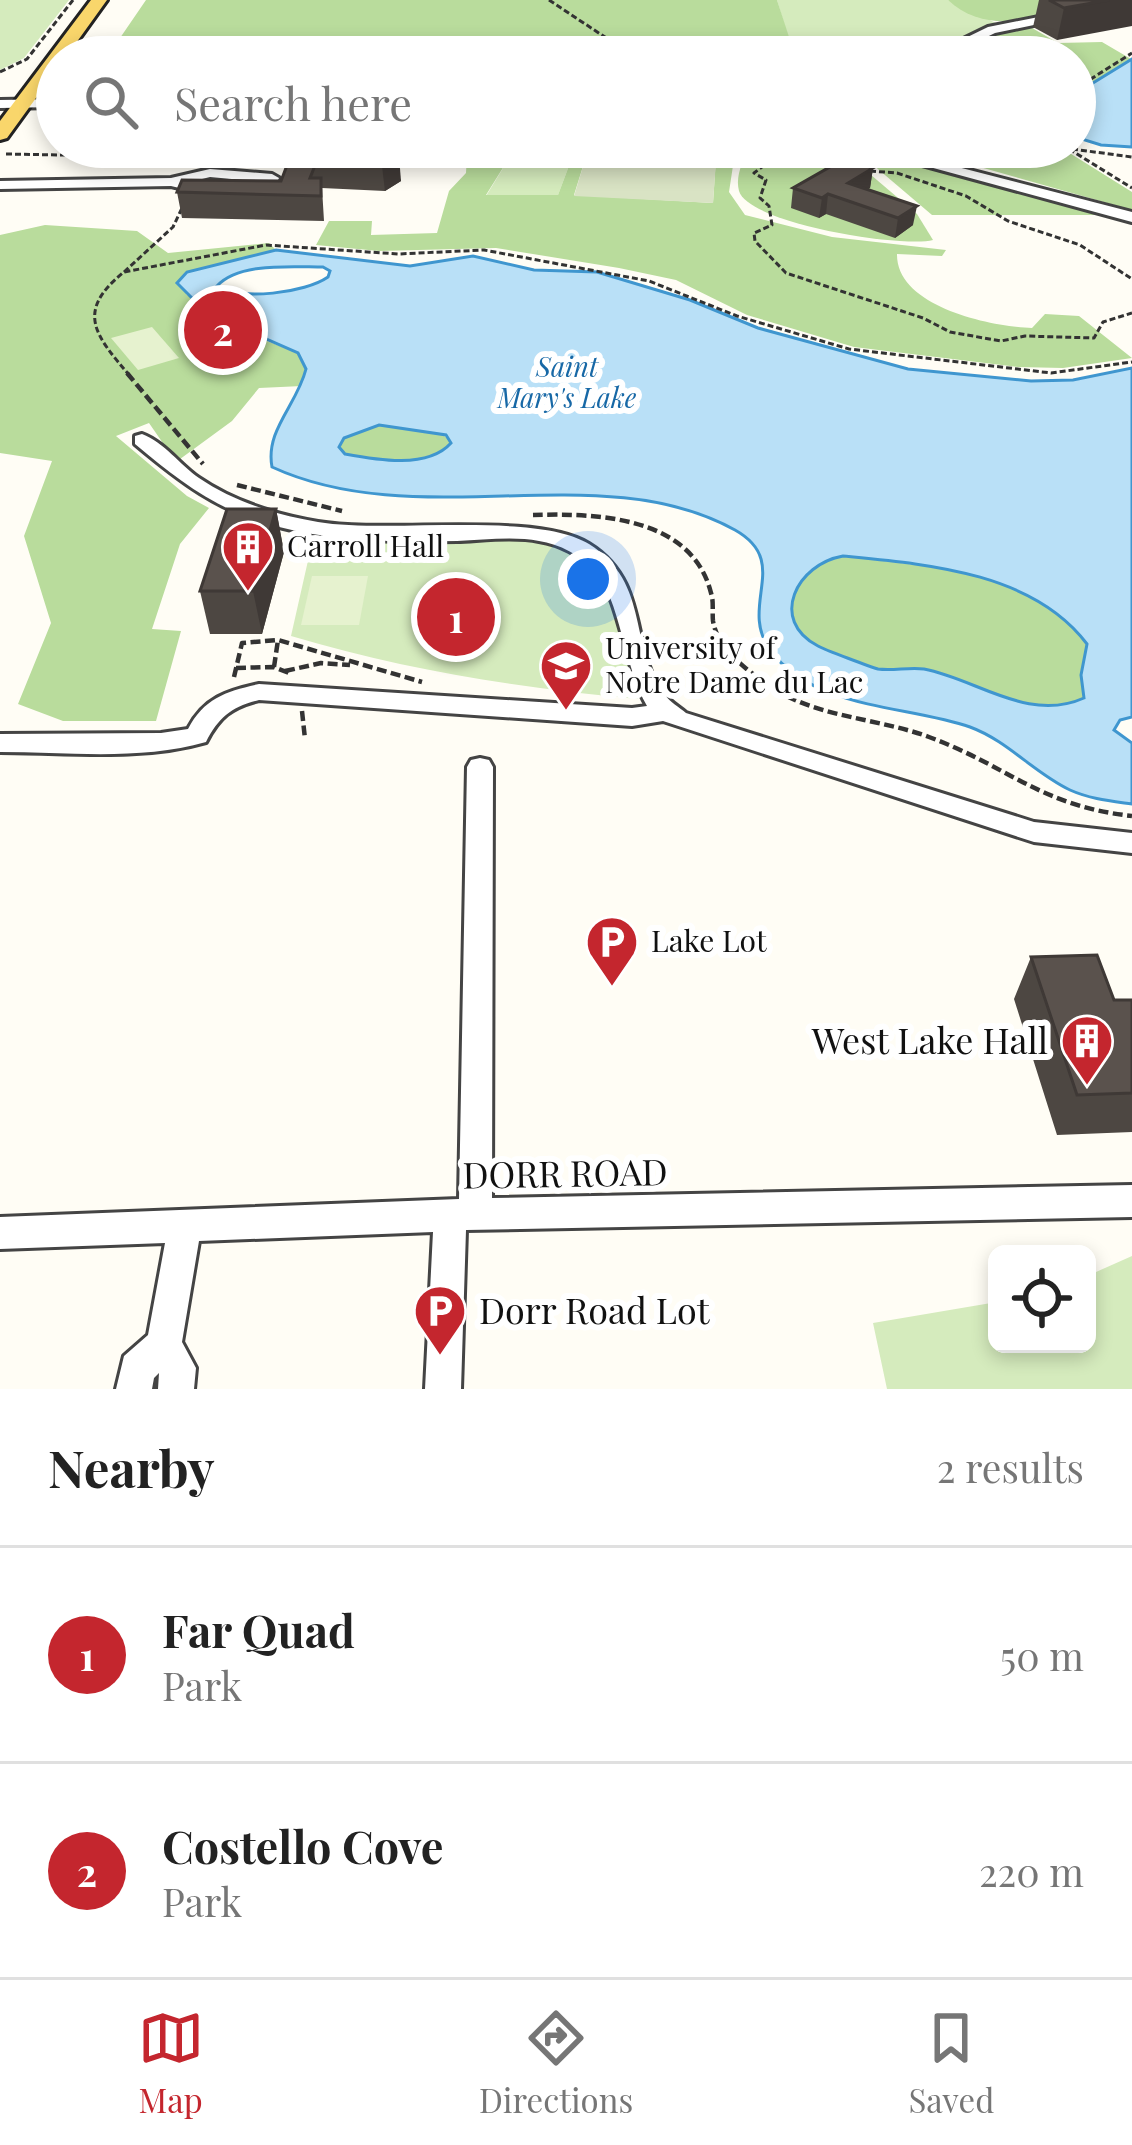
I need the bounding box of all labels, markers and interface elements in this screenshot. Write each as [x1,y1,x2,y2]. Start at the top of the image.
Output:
search box [36,36,1096,168]
icon: search [78,69,144,135]
text: Search here [174,72,412,132]
pin: 2 [184,285,262,375]
water label: Saint Mary's Lake [497,348,637,415]
building icon: Carroll Hall [220,519,276,593]
place label: Carroll Hall [287,525,444,565]
your location [558,549,618,609]
pin: 1 [417,572,495,662]
place label: University of Notre Dame du Lac [605,627,863,701]
school or university icon: University of Notre Dame du Lac [538,638,594,712]
parking icon: Lake Lot [584,914,640,988]
place label: Lake Lot [651,920,767,960]
building icon: West Lake Hall [1059,1013,1115,1087]
place label: West Lake Hall [811,1015,1048,1063]
street label: DORR ROAD [462,1146,668,1198]
map controls [988,1245,1096,1353]
button: locate [988,1245,1096,1353]
parking icon: Dorr Road Lot [412,1283,468,1357]
place label: Dorr Road Lot [479,1285,711,1333]
text: Nearby [48,1433,214,1501]
text: 2 results [937,1441,1084,1493]
text: Far Quad [162,1599,355,1659]
text: 1 [80,1629,94,1681]
text: 50 m [1000,1629,1084,1681]
text: Park [162,1659,242,1711]
text: Costello Cove [162,1815,443,1875]
text: 2 [77,1845,97,1897]
text: 220 m [979,1845,1084,1897]
text: Park [162,1875,242,1927]
tab: Map [138,2005,204,2121]
tab: Directions [479,2005,633,2121]
tab: Saved [909,2005,994,2121]

